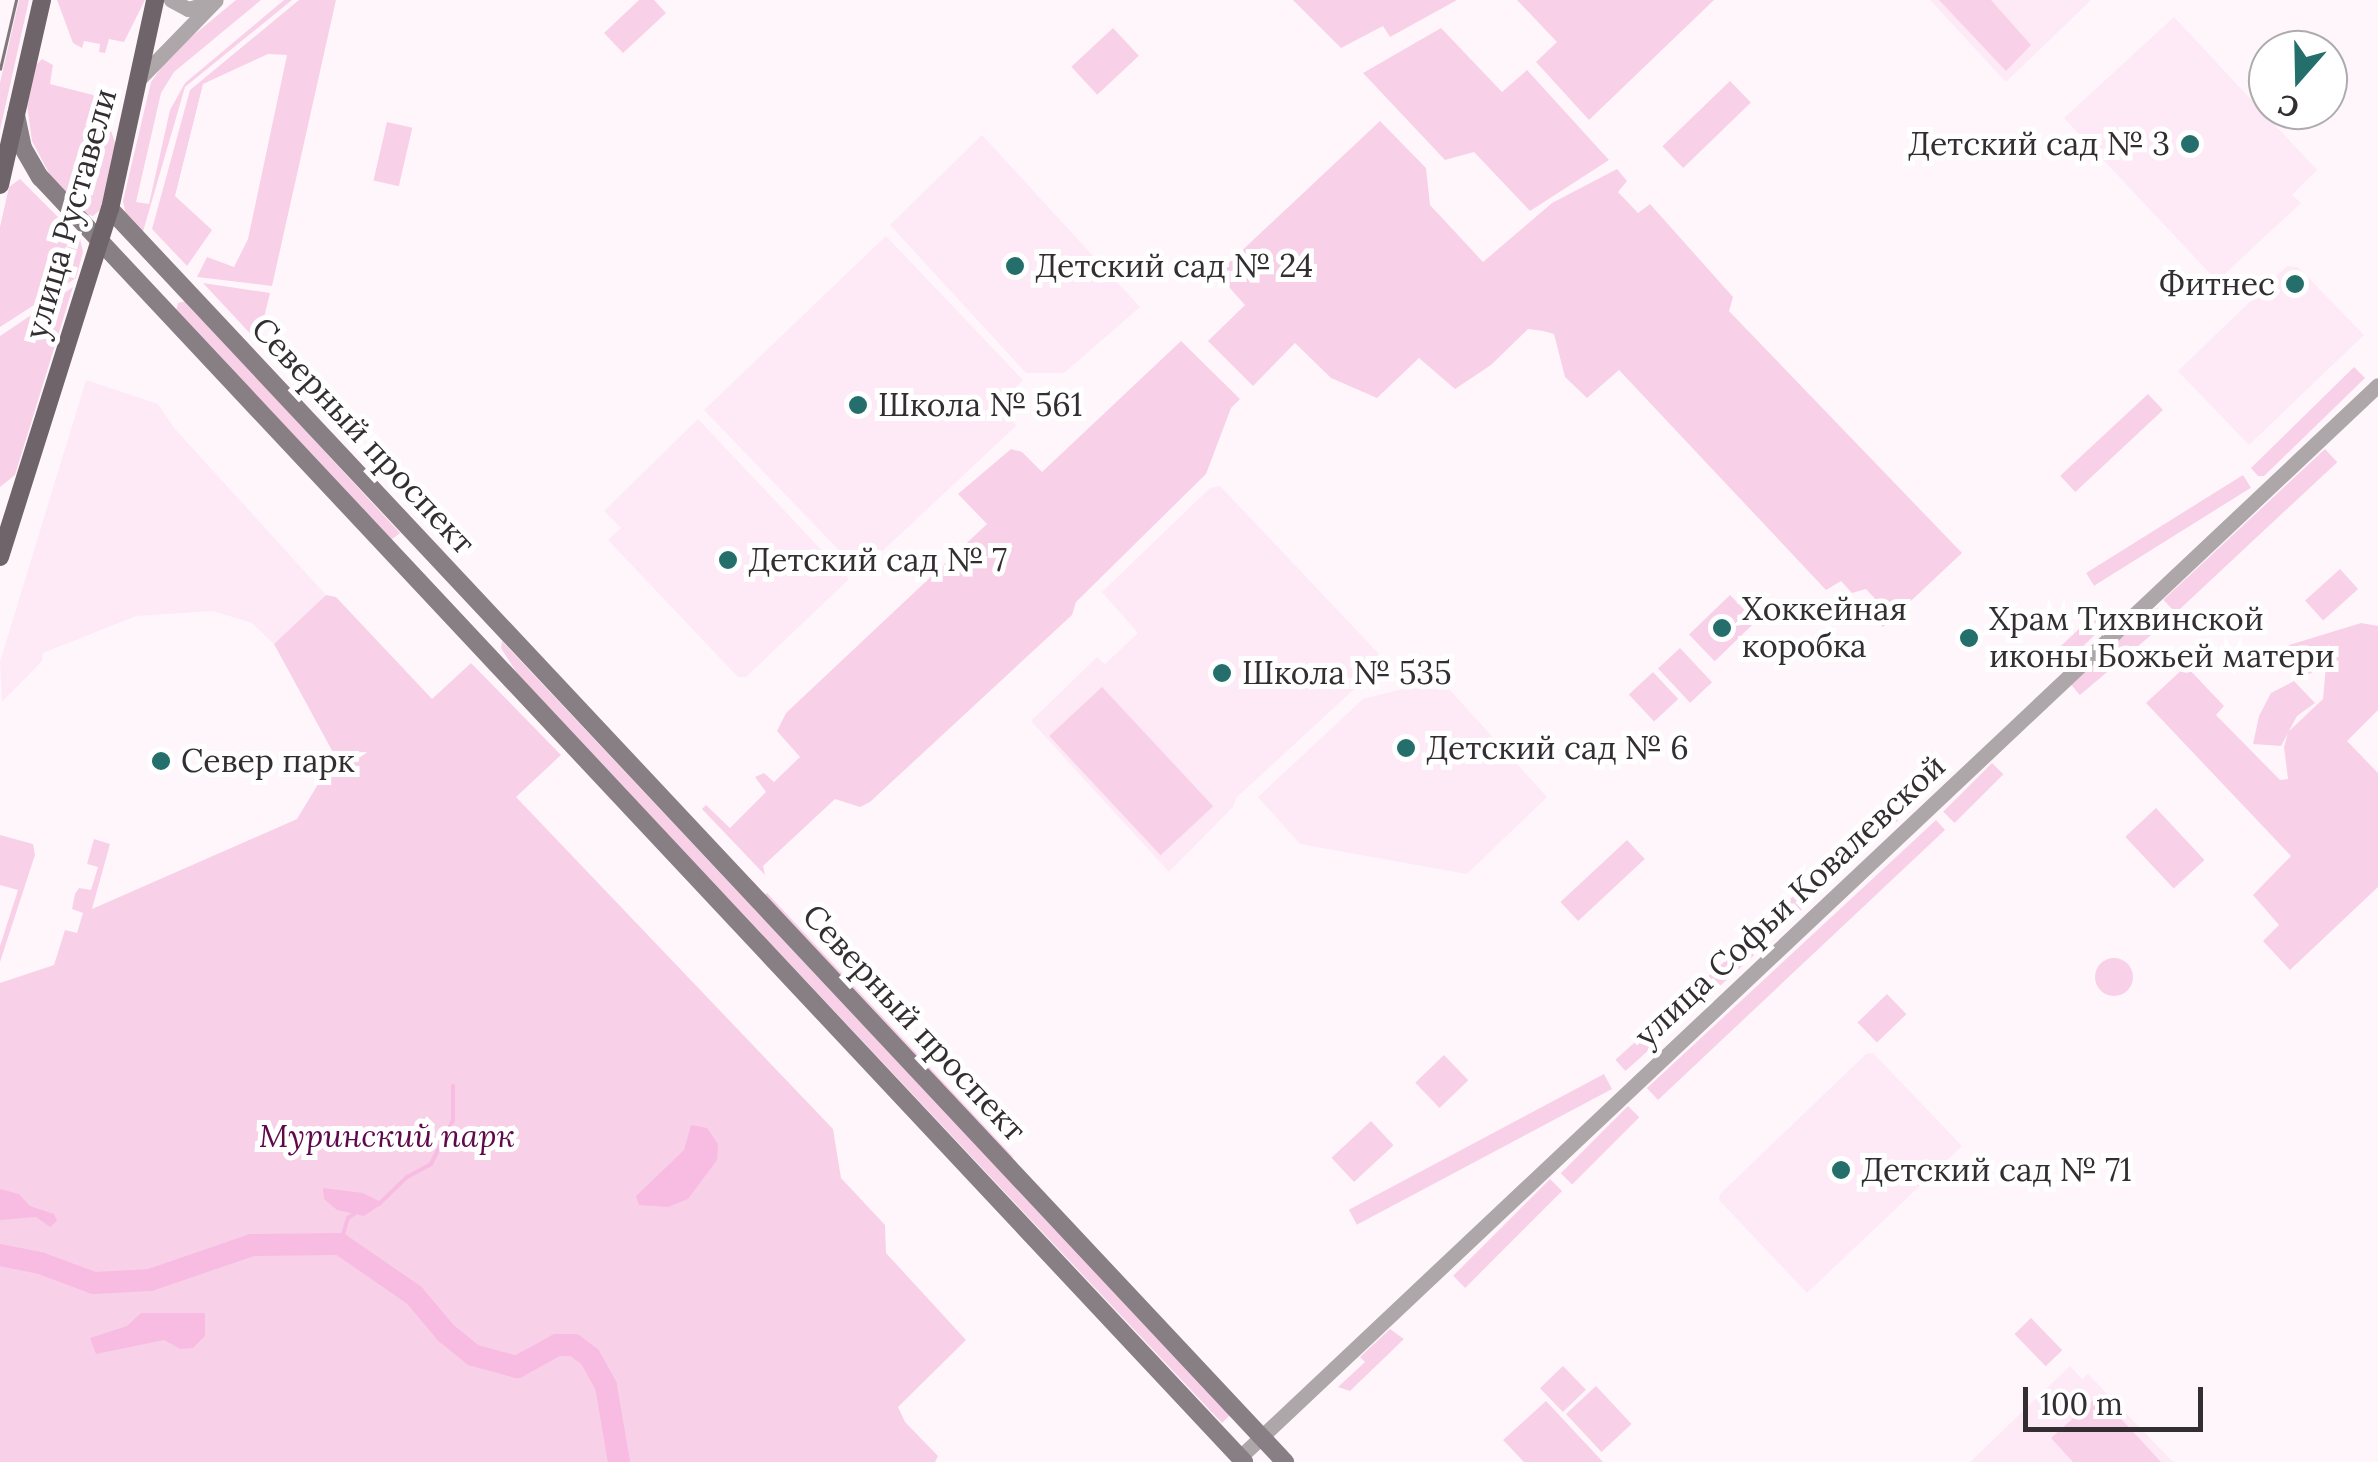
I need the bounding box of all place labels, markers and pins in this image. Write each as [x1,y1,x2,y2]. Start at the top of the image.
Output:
place label: Детский сад № 3 [1908,125,2170,163]
marker: Детский сад № 3 [2179,133,2201,155]
place label: Детский сад № 24 [1035,247,1313,285]
marker: Детский сад № 24 [1004,255,1026,277]
place label: Фитнес [2159,265,2275,303]
marker: Фитнес [2284,273,2306,295]
place label: Школа № 561 [878,386,1083,424]
marker: Школа № 561 [847,394,869,416]
place label: Детский сад № 7 [748,541,1007,579]
marker: Детский сад № 7 [717,549,739,571]
place label: Хоккейная коробка [1742,591,1907,666]
place label: Храм Тихвинской иконы Божьей матери [1989,601,2335,676]
marker: Хоккейная коробка [1711,617,1733,639]
marker: Храм Тихвинской иконы Божьей матери [1958,627,1980,649]
place label: Школа № 535 [1242,654,1452,692]
marker: Школа № 535 [1211,662,1233,684]
place label: Детский сад № 6 [1426,729,1689,767]
marker: Детский сад № 6 [1395,737,1417,759]
place label: Север парк [181,742,355,780]
marker: Север парк [150,750,172,772]
place label: Детский сад № 71 [1861,1151,2132,1189]
marker: Детский сад № 71 [1830,1159,1852,1181]

